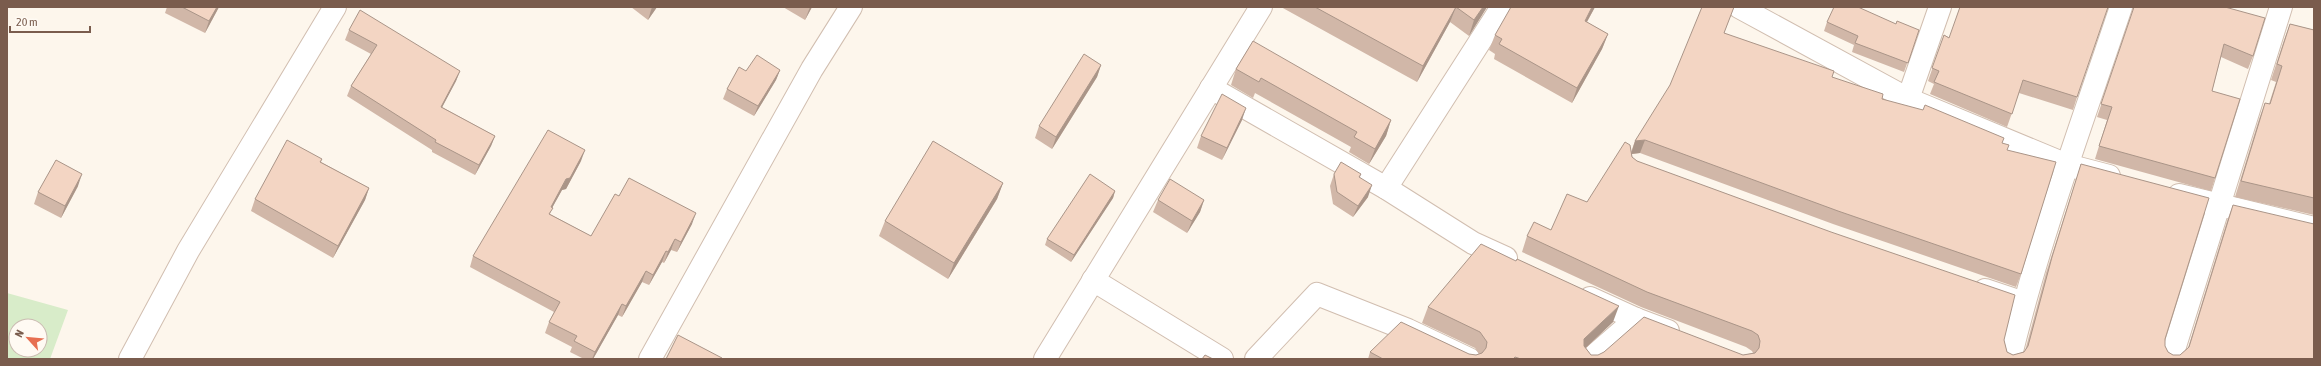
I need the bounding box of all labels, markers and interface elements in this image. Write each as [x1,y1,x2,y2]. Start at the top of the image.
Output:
scale bar [10,8,90,34]
text: 20 m [16,15,38,29]
north arrow [8,318,48,358]
text: N [12,328,26,339]

